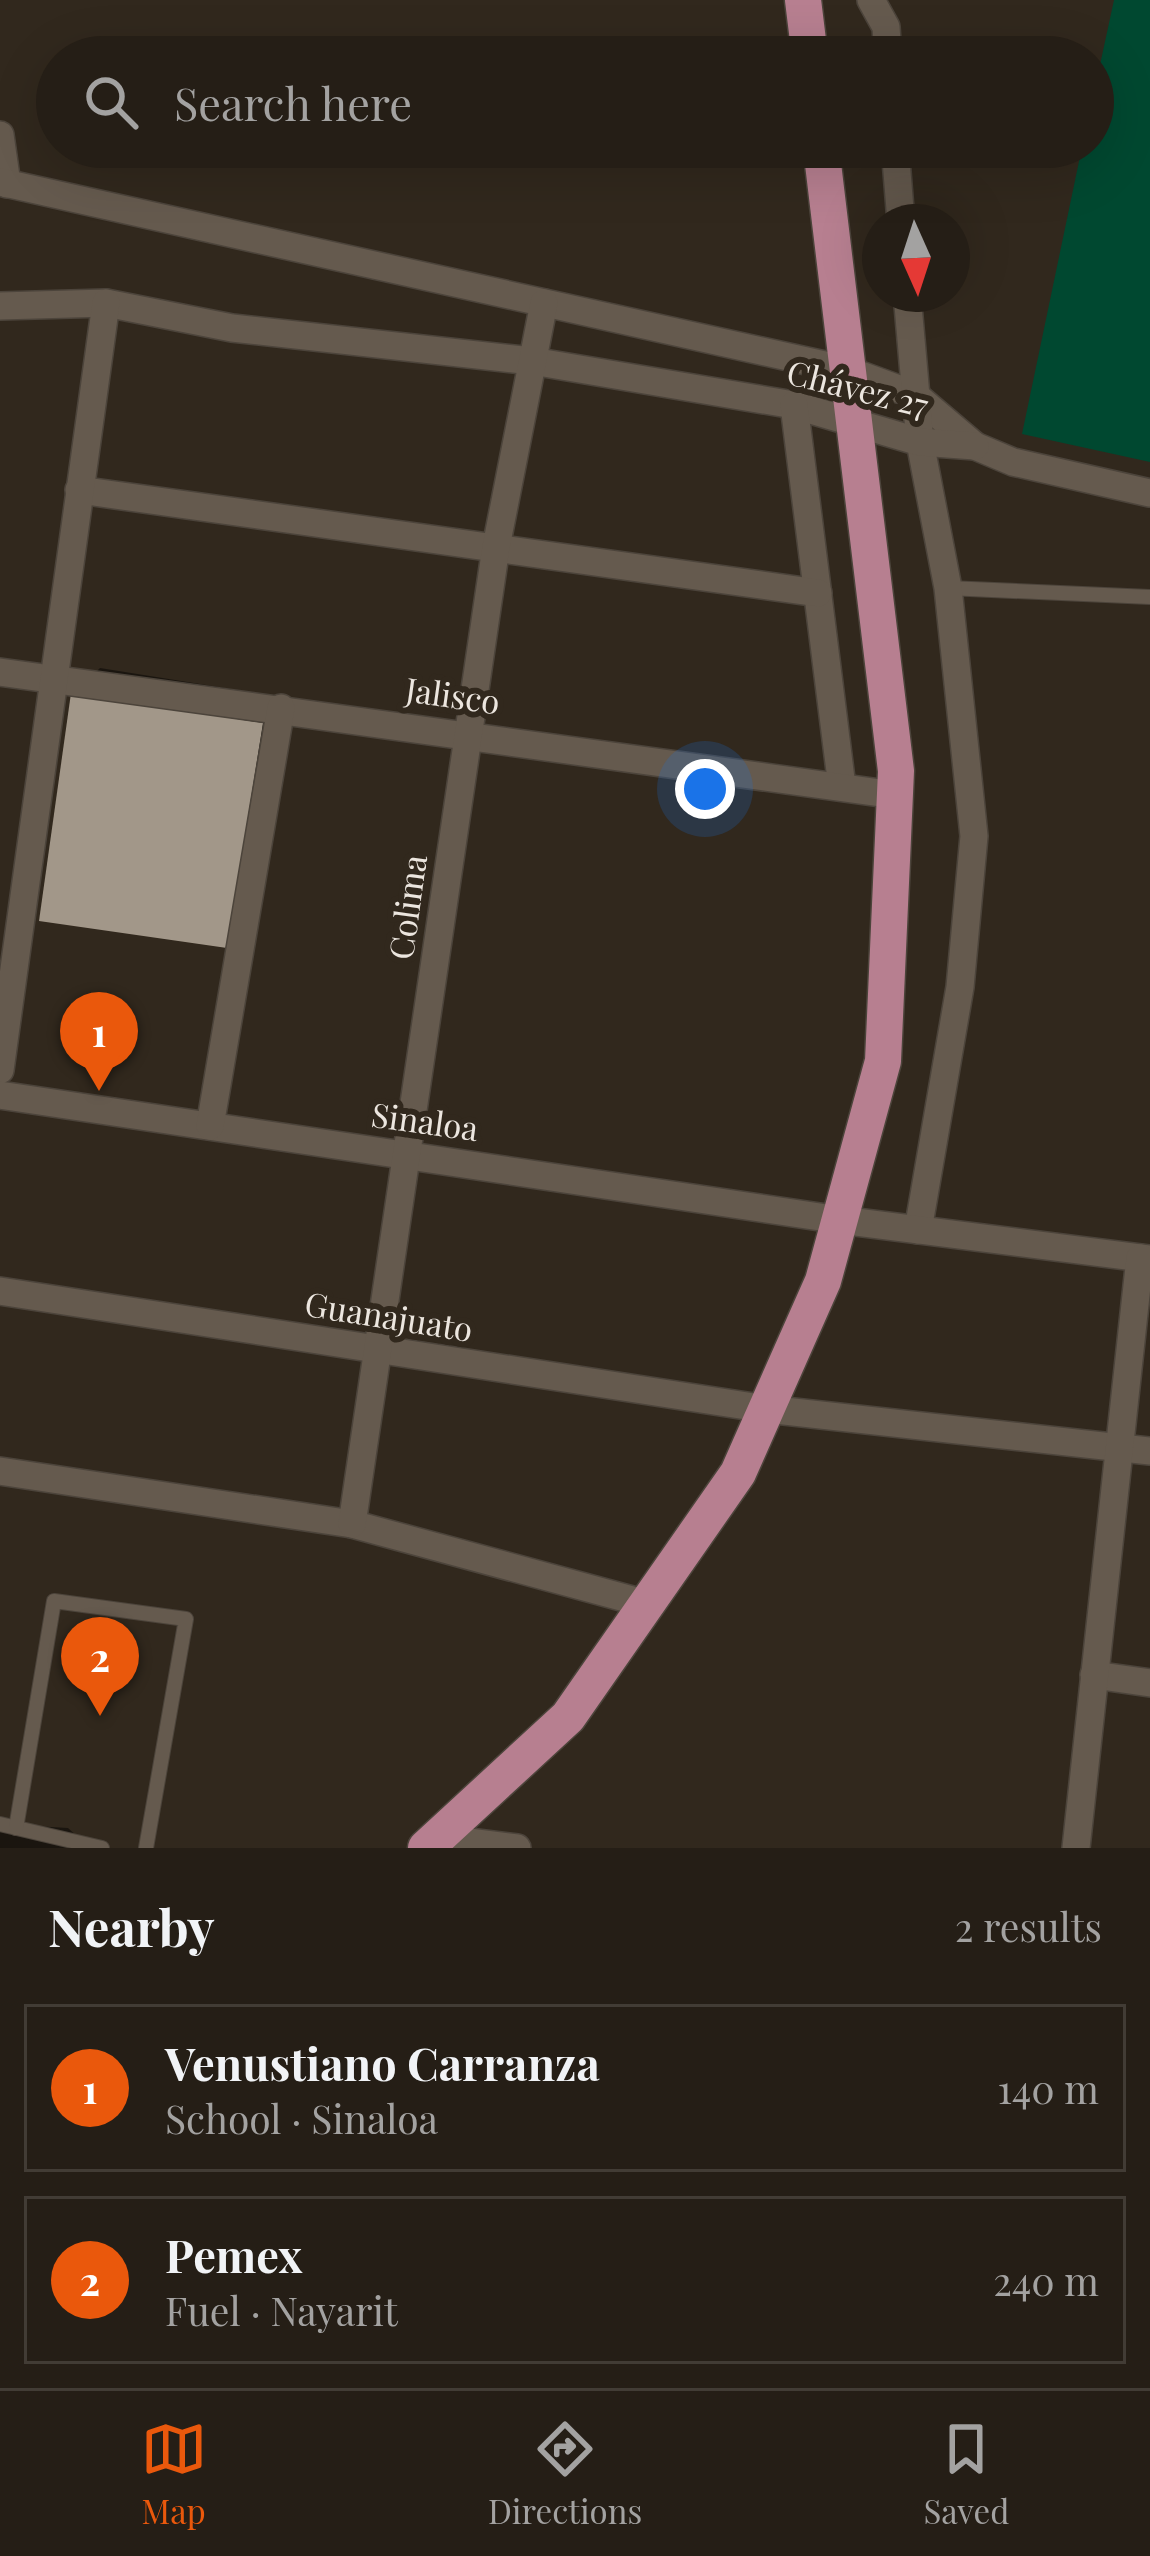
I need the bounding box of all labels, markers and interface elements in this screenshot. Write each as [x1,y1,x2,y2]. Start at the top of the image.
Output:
search box [36,36,1114,168]
icon: search [78,69,144,135]
text: Search here [174,72,412,132]
north arrow [862,204,970,312]
street label: Chávez 27 [783,348,934,426]
street label: Jalisco [402,666,503,722]
your location [675,759,735,819]
street label: Colima [377,851,435,962]
pin: 1 [60,992,138,1091]
street label: Sinaloa [369,1091,482,1149]
street label: Guanajuato [302,1280,476,1350]
pin: 2 [61,1617,139,1716]
text: Nearby [48,1892,214,1960]
text: 2 results [955,1900,1102,1952]
text: Venustiano Carranza [165,2032,600,2092]
text: 1 [83,2062,97,2114]
text: 140 m [998,2062,1099,2114]
text: School · Sinaloa [165,2092,438,2144]
text: Pemex [165,2224,302,2284]
text: 2 [80,2254,100,2306]
text: 240 m [993,2254,1099,2306]
text: Fuel · Nayarit [165,2284,398,2336]
tab: Map [141,2416,207,2532]
tab: Directions [488,2416,642,2532]
tab: Saved [924,2416,1009,2532]

